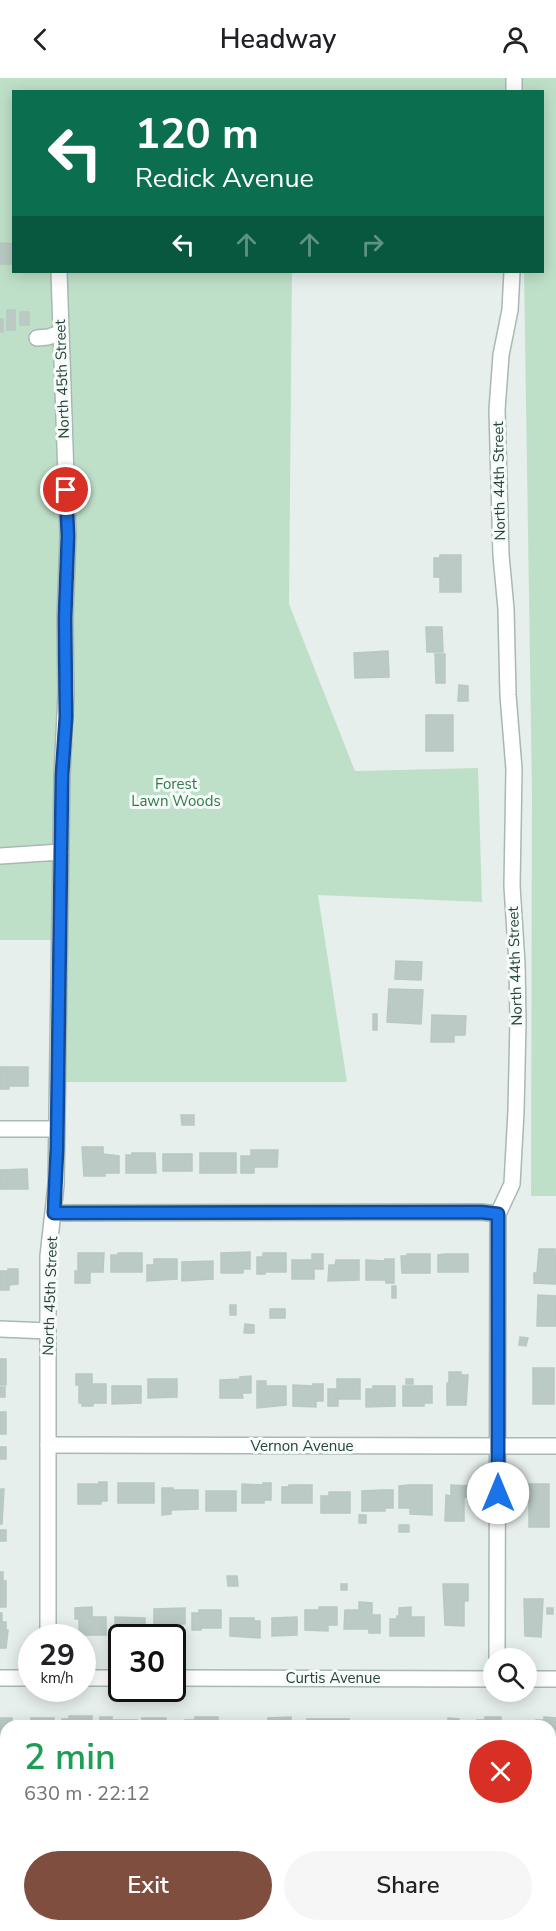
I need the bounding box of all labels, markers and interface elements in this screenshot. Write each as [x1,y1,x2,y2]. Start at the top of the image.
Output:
text: Headway [220,21,336,58]
icon: back [24,23,57,56]
icon: person [499,23,532,56]
text: 120 m [135,106,259,163]
icon: left [36,114,114,192]
text: Redick Avenue [135,160,314,197]
icon: left [167,228,200,261]
icon: ahead [230,228,263,261]
icon: ahead [293,228,326,261]
icon: right [356,228,389,261]
street label: North 45th Street [50,318,74,439]
street label: North 44th Street [488,420,510,541]
pin [40,464,91,515]
icon: arrive [49,473,82,506]
park label: Forest Lawn Woods [131,774,221,811]
street label: North 44th Street [503,905,527,1026]
street label: North 45th Street [38,1235,62,1356]
street label: Vernon Avenue [249,1436,354,1456]
position arrow [466,1461,530,1525]
speed limit sign: 30 [108,1624,186,1702]
text: 29 [39,1635,75,1676]
map controls [483,1648,537,1702]
button: search [483,1648,537,1702]
text: km/h [40,1668,74,1688]
street label: Curtis Avenue [286,1668,380,1688]
text: 2 min [24,1733,116,1782]
button: close [469,1740,532,1803]
text: 630 m · 22:12 [24,1780,150,1807]
button: Exit [24,1851,272,1920]
button: Share [284,1851,532,1920]

